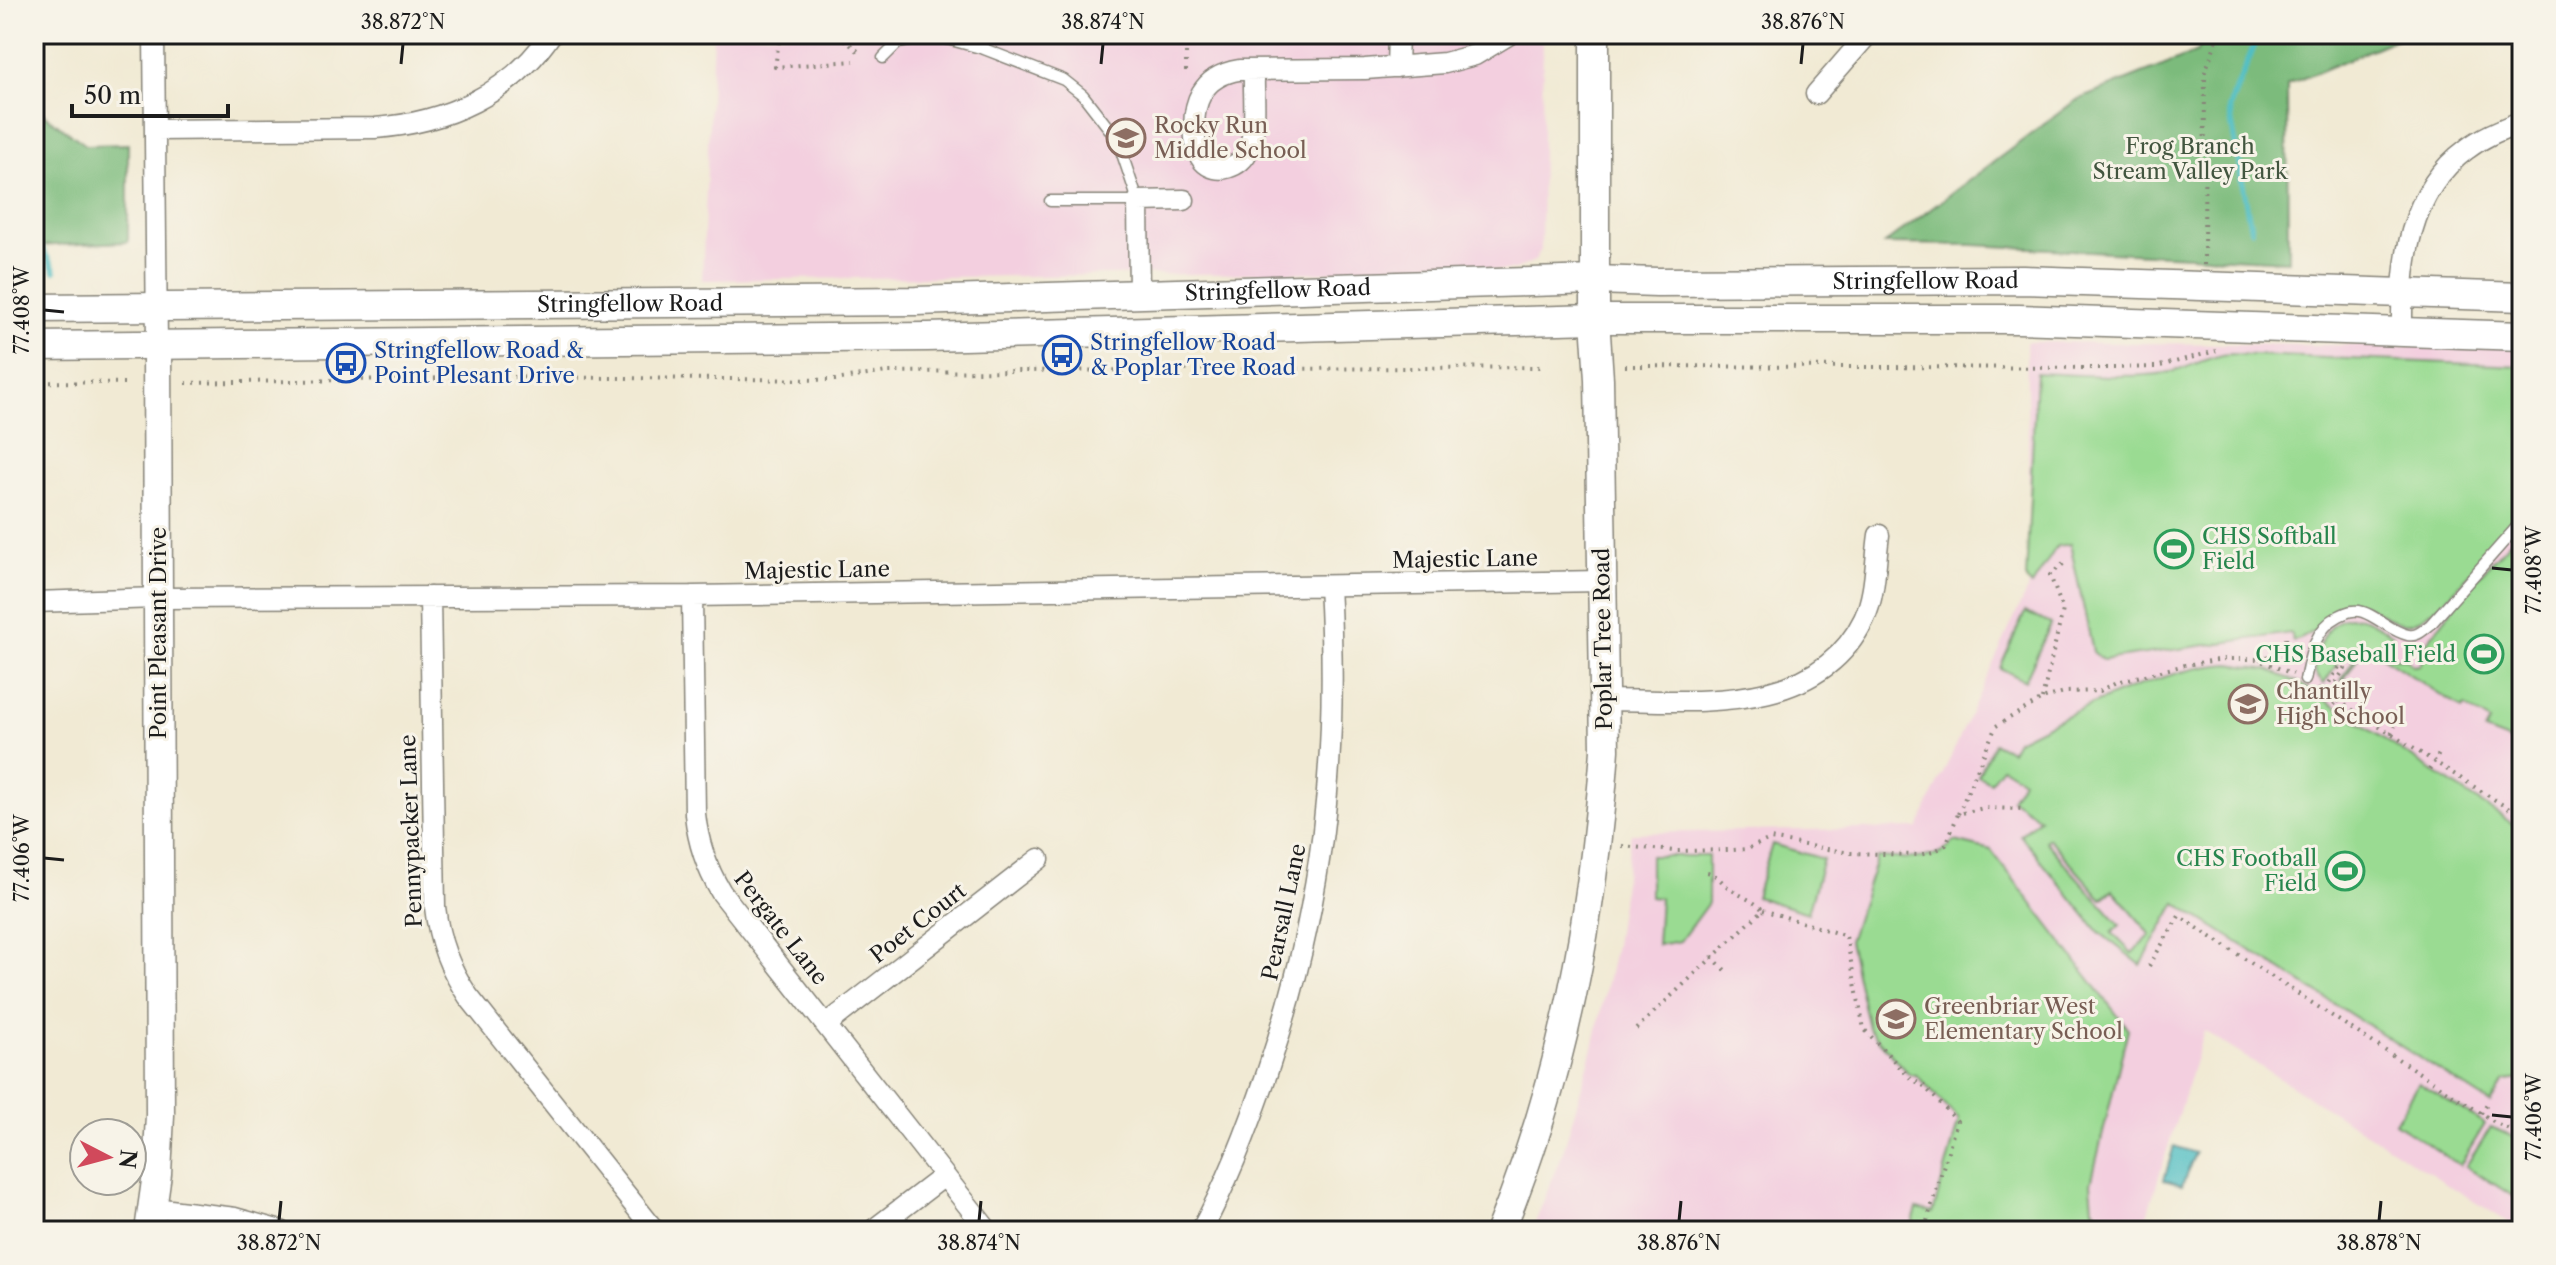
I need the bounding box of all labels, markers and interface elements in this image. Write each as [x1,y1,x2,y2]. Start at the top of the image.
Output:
text: 38.872°N [361,10,445,34]
text: 38.874°N [1061,10,1145,34]
text: 38.876°N [1761,10,1845,34]
scale bar [72,68,228,118]
text: 50 m [84,81,141,110]
place label: Rocky Run Middle School [1154,112,1307,164]
school or university icon: Rocky Run Middle School [1105,117,1147,159]
park label: Frog Branch Stream Valley Park [2093,133,2289,185]
text: 77.408°W [10,265,34,354]
street label: Stringfellow Road [1833,267,2019,295]
street label: Stringfellow Road [1184,273,1371,306]
street label: Stringfellow Road [537,289,723,318]
place label: Stringfellow Road & Poplar Tree Road [1090,329,1296,381]
bus stop icon: Stringfellow Road & Poplar Tree Road [1041,334,1083,376]
place label: Stringfellow Road & Point Plesant Drive [374,337,584,389]
bus stop icon: Stringfellow Road & Point Plesant Drive [325,342,367,384]
place label: CHS Softball Field [2202,523,2337,575]
text: 77.408°W [2522,525,2546,614]
street label: Point Pleasant Drive [145,527,172,739]
sports icon: CHS Softball Field [2153,528,2195,570]
street label: Majestic Lane [1392,544,1538,574]
street label: Poplar Tree Road [1588,548,1618,730]
street label: Majestic Lane [744,555,890,585]
sports icon: CHS Baseball Field [2463,633,2505,675]
place label: CHS Baseball Field [2255,641,2456,668]
place label: Chantilly High School [2276,678,2405,730]
school or university icon: Chantilly High School [2227,683,2269,725]
street label: Pennypacker Lane [394,734,428,928]
text: 77.406°W [10,813,34,902]
street label: Pearsall Lane [1256,841,1312,983]
place label: CHS Football Field [2176,845,2317,897]
sports icon: CHS Football Field [2324,850,2366,892]
street label: Pergate Lane [728,866,834,990]
street label: Poet Court [865,877,972,969]
place label: Greenbriar West Elementary School [1924,993,2123,1045]
school or university icon: Greenbriar West Elementary School [1875,998,1917,1040]
text: 77.406°W [2522,1072,2546,1161]
north arrow [68,1117,148,1197]
text: N [113,1148,142,1170]
text: 38.872°N [237,1231,321,1255]
text: 38.874°N [937,1231,1021,1255]
text: 38.876°N [1637,1231,1721,1255]
text: 38.878°N [2337,1231,2421,1255]

